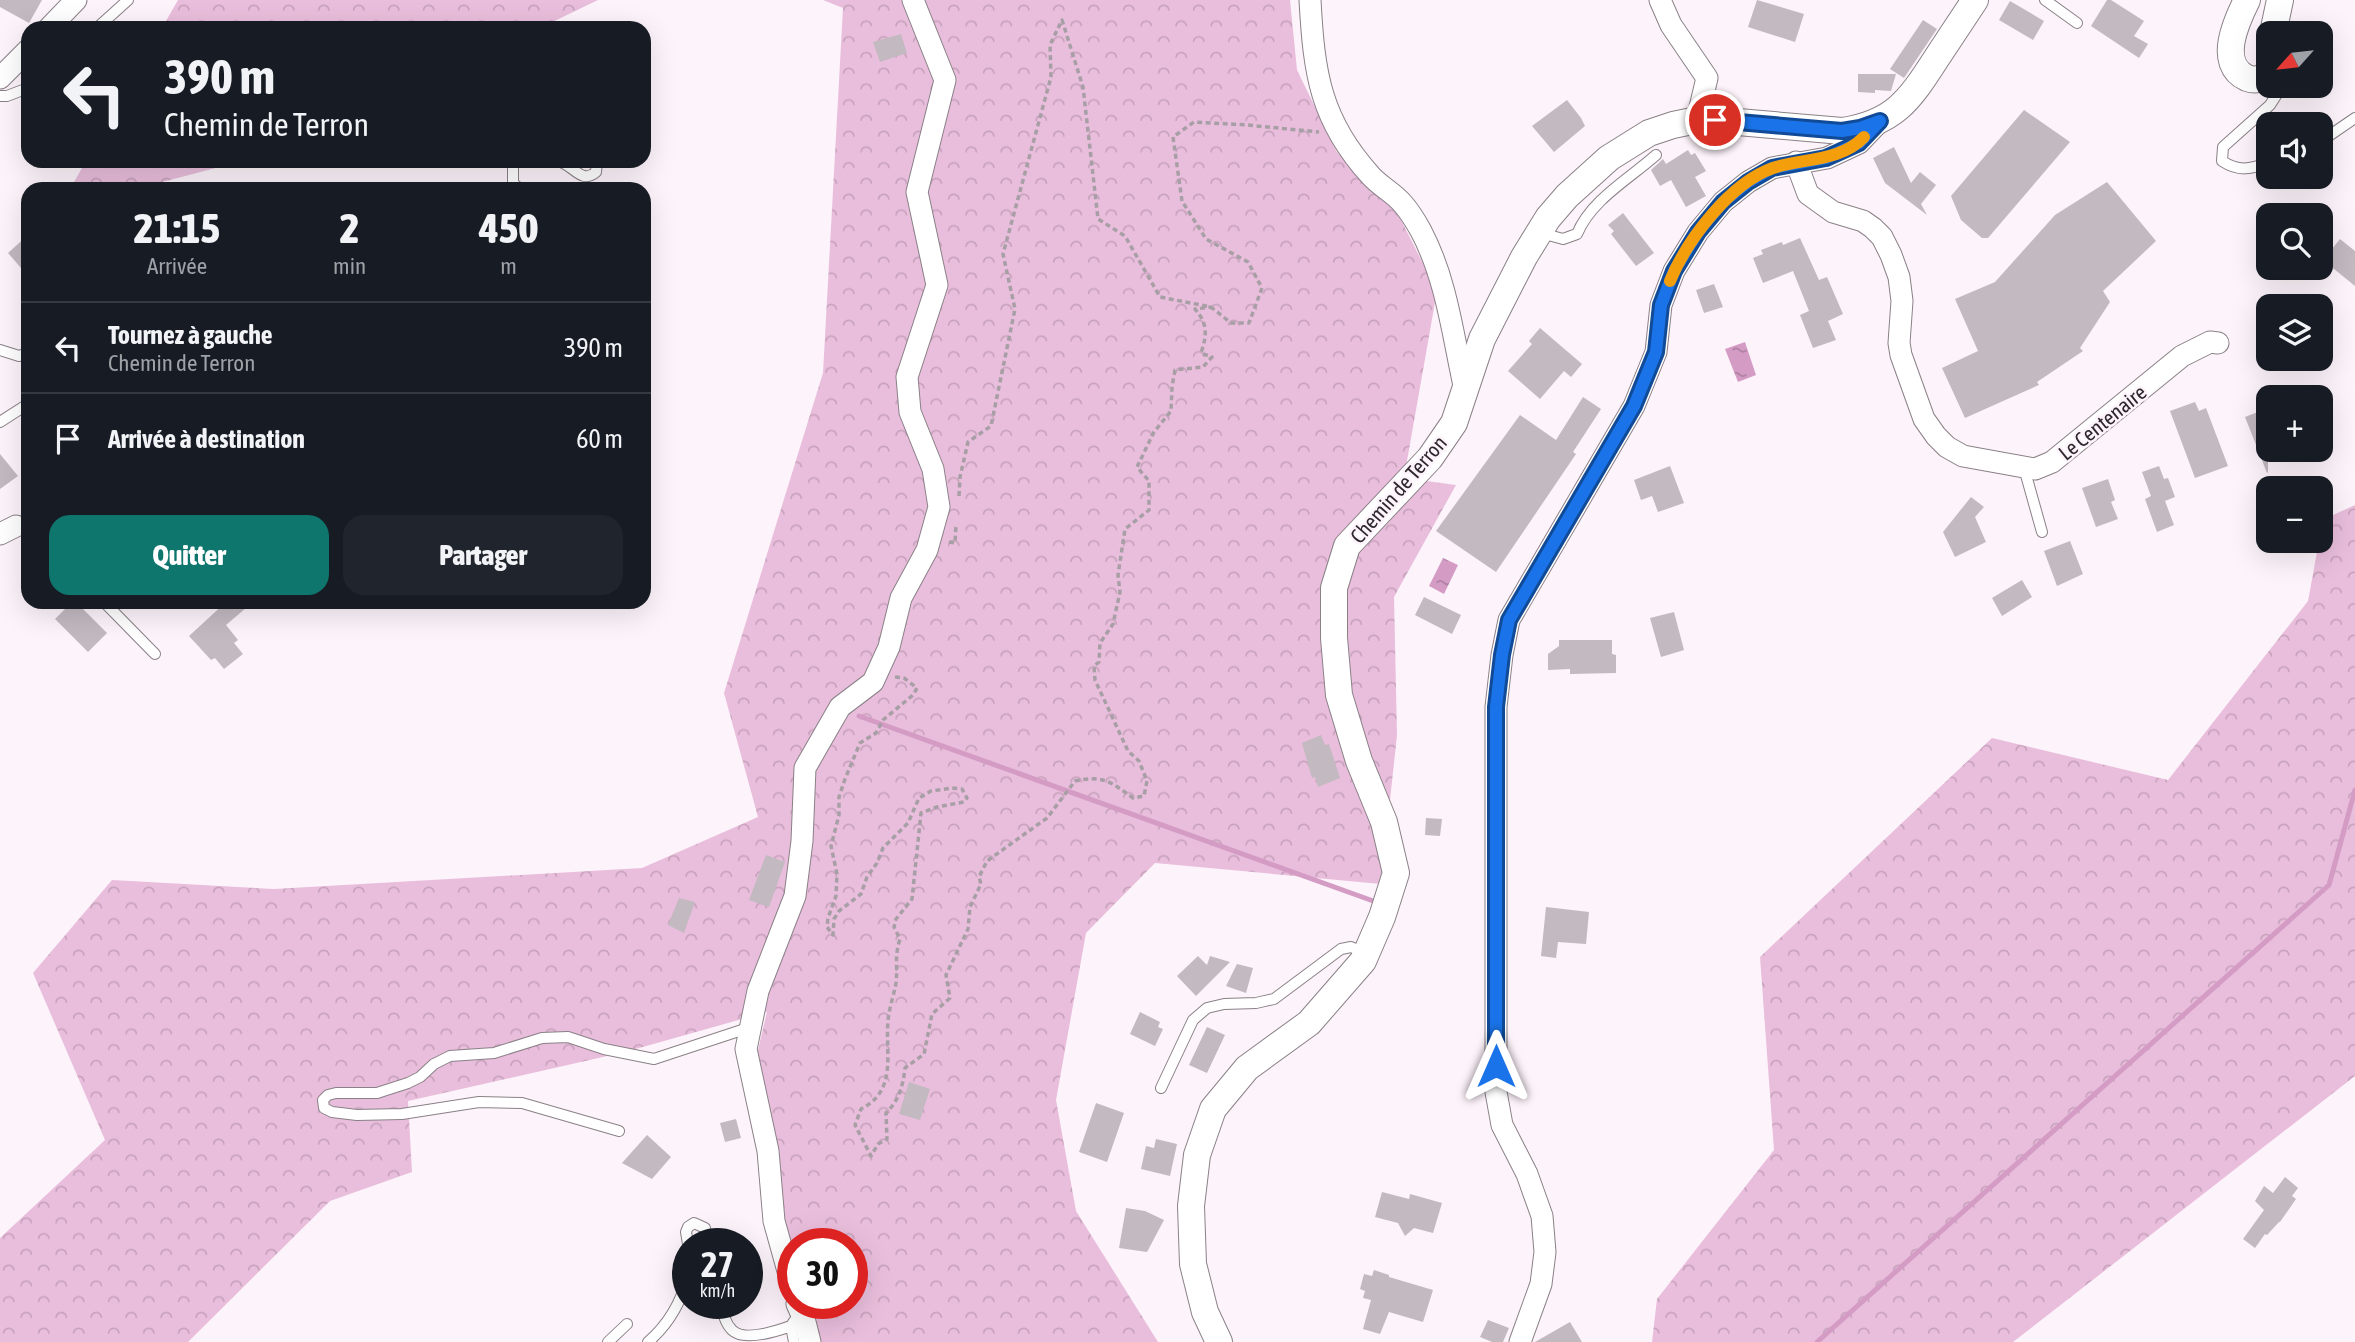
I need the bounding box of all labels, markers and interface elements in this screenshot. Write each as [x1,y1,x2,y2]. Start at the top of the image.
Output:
north arrow [2256,21,2333,98]
map controls [2256,21,2333,553]
text: 390 m [164,48,275,104]
icon: left [49,49,140,140]
pin [1685,90,1745,150]
icon: arrive [1696,101,1734,139]
text: Chemin de Terron [164,106,369,143]
button: sound [2256,112,2333,189]
button: search [2256,203,2333,280]
text: 21:15 [134,204,220,252]
text: 2 [340,204,359,252]
text: 450 [479,204,538,252]
text: Arrivée [147,253,207,279]
text: min [333,253,366,279]
text: m [500,253,517,279]
button: layers [2256,294,2333,371]
text: Tournez à gauche [108,320,273,350]
icon: left [49,329,87,367]
text: 390 m [564,333,623,363]
text: Chemin de Terron [108,350,255,376]
street label: Le Centenaire [2053,379,2151,465]
button: + [2256,385,2333,462]
icon: arrive [49,420,87,458]
text: Arrivée à destination [108,424,305,454]
text: 60 m [576,424,623,454]
street label: Chemin de Terron [1345,430,1451,548]
button: − [2256,476,2333,553]
button: Quitter [49,515,329,595]
button: Partager [343,515,623,595]
position arrow [1459,1029,1533,1103]
speed limit sign: 30 [777,1228,868,1319]
text: 27 [701,1244,734,1284]
text: km/h [700,1280,735,1301]

